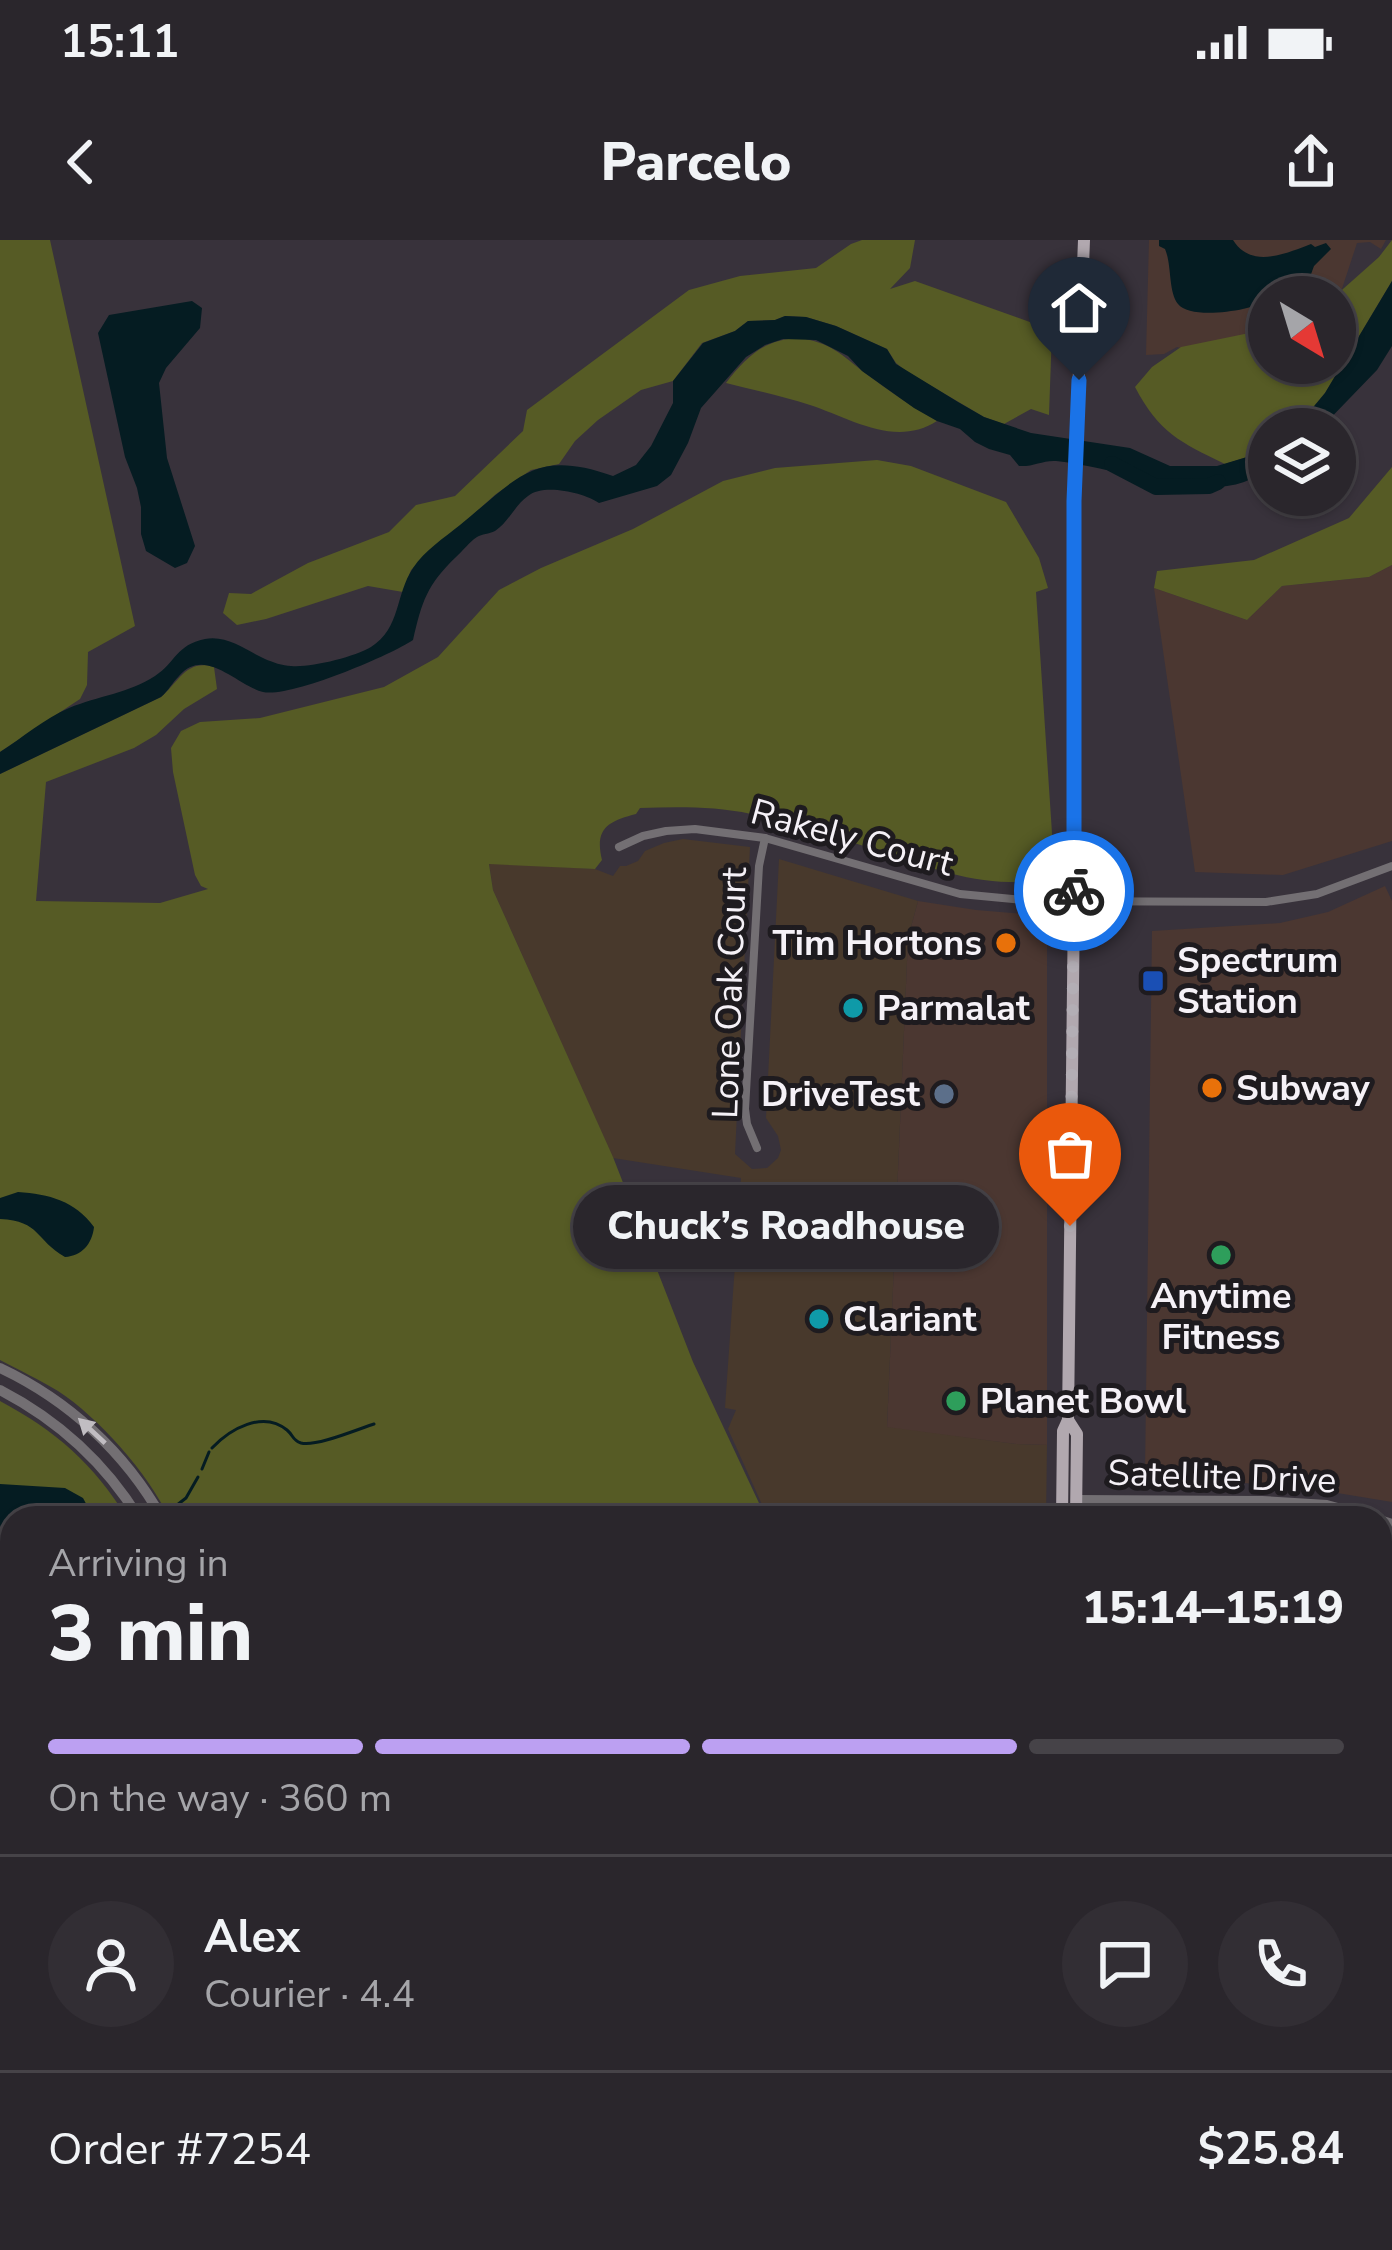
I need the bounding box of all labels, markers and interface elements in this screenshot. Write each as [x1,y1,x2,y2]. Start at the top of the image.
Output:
text: 15:11 [60,12,179,73]
text: Parcelo [601,125,791,199]
icon: back [48,129,114,195]
icon: share [1278,129,1344,195]
pin [1028,257,1130,380]
icon: home [1046,275,1112,341]
north arrow [1248,276,1356,384]
map controls [1248,276,1356,516]
button: layers [1248,408,1356,516]
street label: Rakely Court [745,787,959,889]
courier [1014,831,1134,951]
icon: bike [1041,858,1107,924]
street label: Lone Oak Court [701,866,759,1120]
place label: Tim Hortons [772,919,982,968]
marker: Tim Hortons [993,930,1019,956]
place label: Spectrum Station [1177,936,1338,1026]
marker: Spectrum Station [1140,968,1166,994]
place label: Parmalat [877,984,1030,1033]
marker: Parmalat [840,995,866,1021]
place label: Subway [1236,1064,1371,1113]
place label: DriveTest [761,1070,920,1119]
marker: Subway [1199,1075,1225,1101]
marker: DriveTest [931,1081,957,1107]
pin [1019,1103,1121,1226]
icon: bag [1037,1121,1103,1187]
callout: Chuck’s Roadhouse [572,1184,998,1268]
text: Chuck’s Roadhouse [607,1200,965,1253]
marker: Anytime Fitness [1208,1242,1234,1268]
place label: Anytime Fitness [1150,1272,1292,1362]
place label: Clariant [843,1295,977,1344]
marker: Clariant [806,1306,832,1332]
place label: Planet Bowl [980,1377,1187,1426]
marker: Planet Bowl [943,1388,969,1414]
one-way arrow [78,1417,107,1445]
street label: Satellite Drive [1107,1449,1337,1505]
text: Arriving in [48,1537,229,1590]
text: 15:14–15:19 [1082,1578,1344,1639]
text: 3 min [48,1581,253,1688]
text: On the way · 360 m [48,1772,392,1825]
button: person [48,1901,174,2027]
button: chat [1062,1901,1188,2027]
button: phone [1218,1901,1344,2027]
text: Alex [204,1907,300,1968]
text: Courier · 4.4 [204,1968,415,2021]
text: Order #7254 [48,2119,311,2180]
text: $25.84 [1198,2119,1344,2180]

